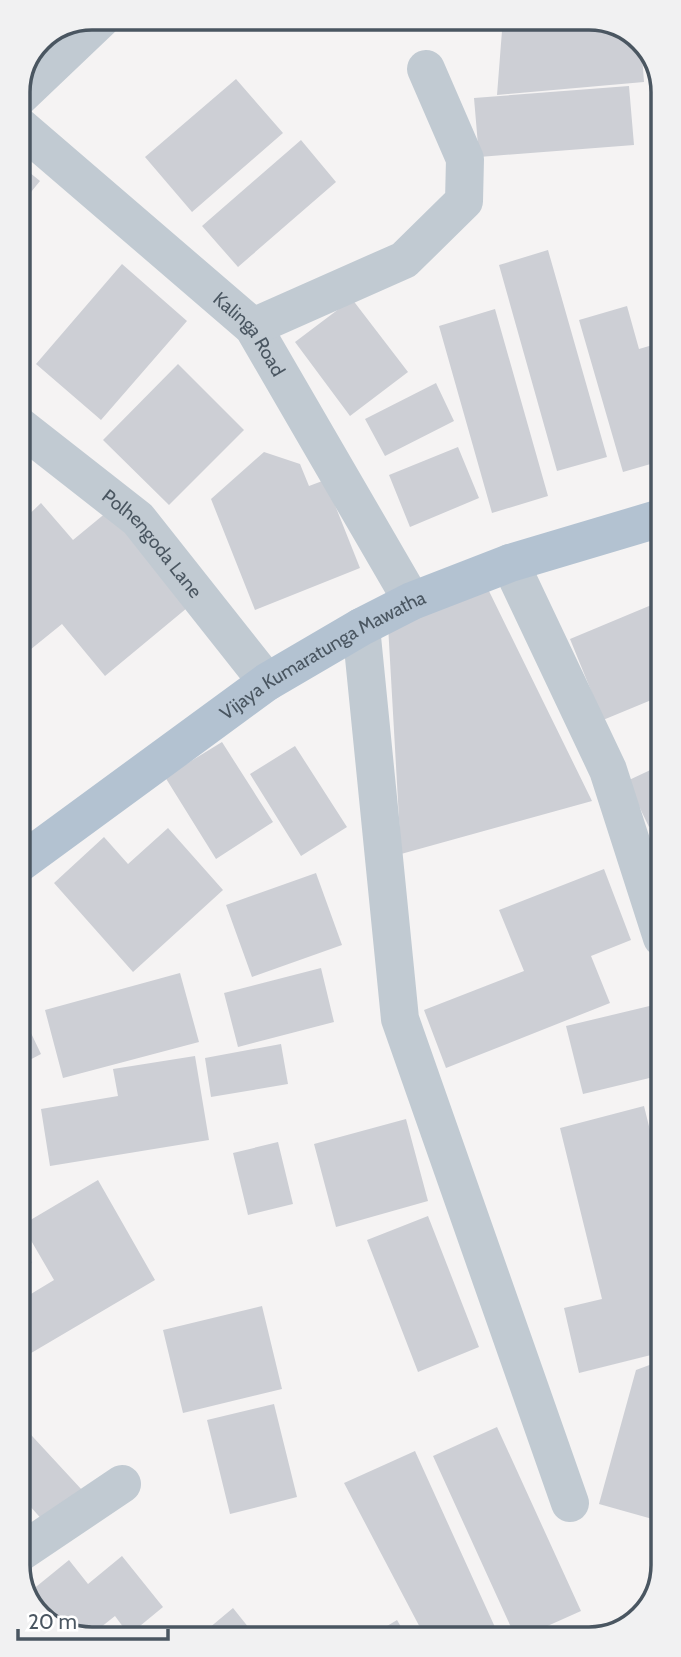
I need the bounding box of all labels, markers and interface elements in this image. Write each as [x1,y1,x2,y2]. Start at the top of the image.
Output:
street label: Kalinga Road [209,287,290,380]
street label: Polhengoda Lane [98,484,207,603]
street label: Vijaya Kumaratunga Mawatha [215,585,429,724]
scale bar [18,1598,168,1642]
text: 20 m [28,1609,77,1634]

